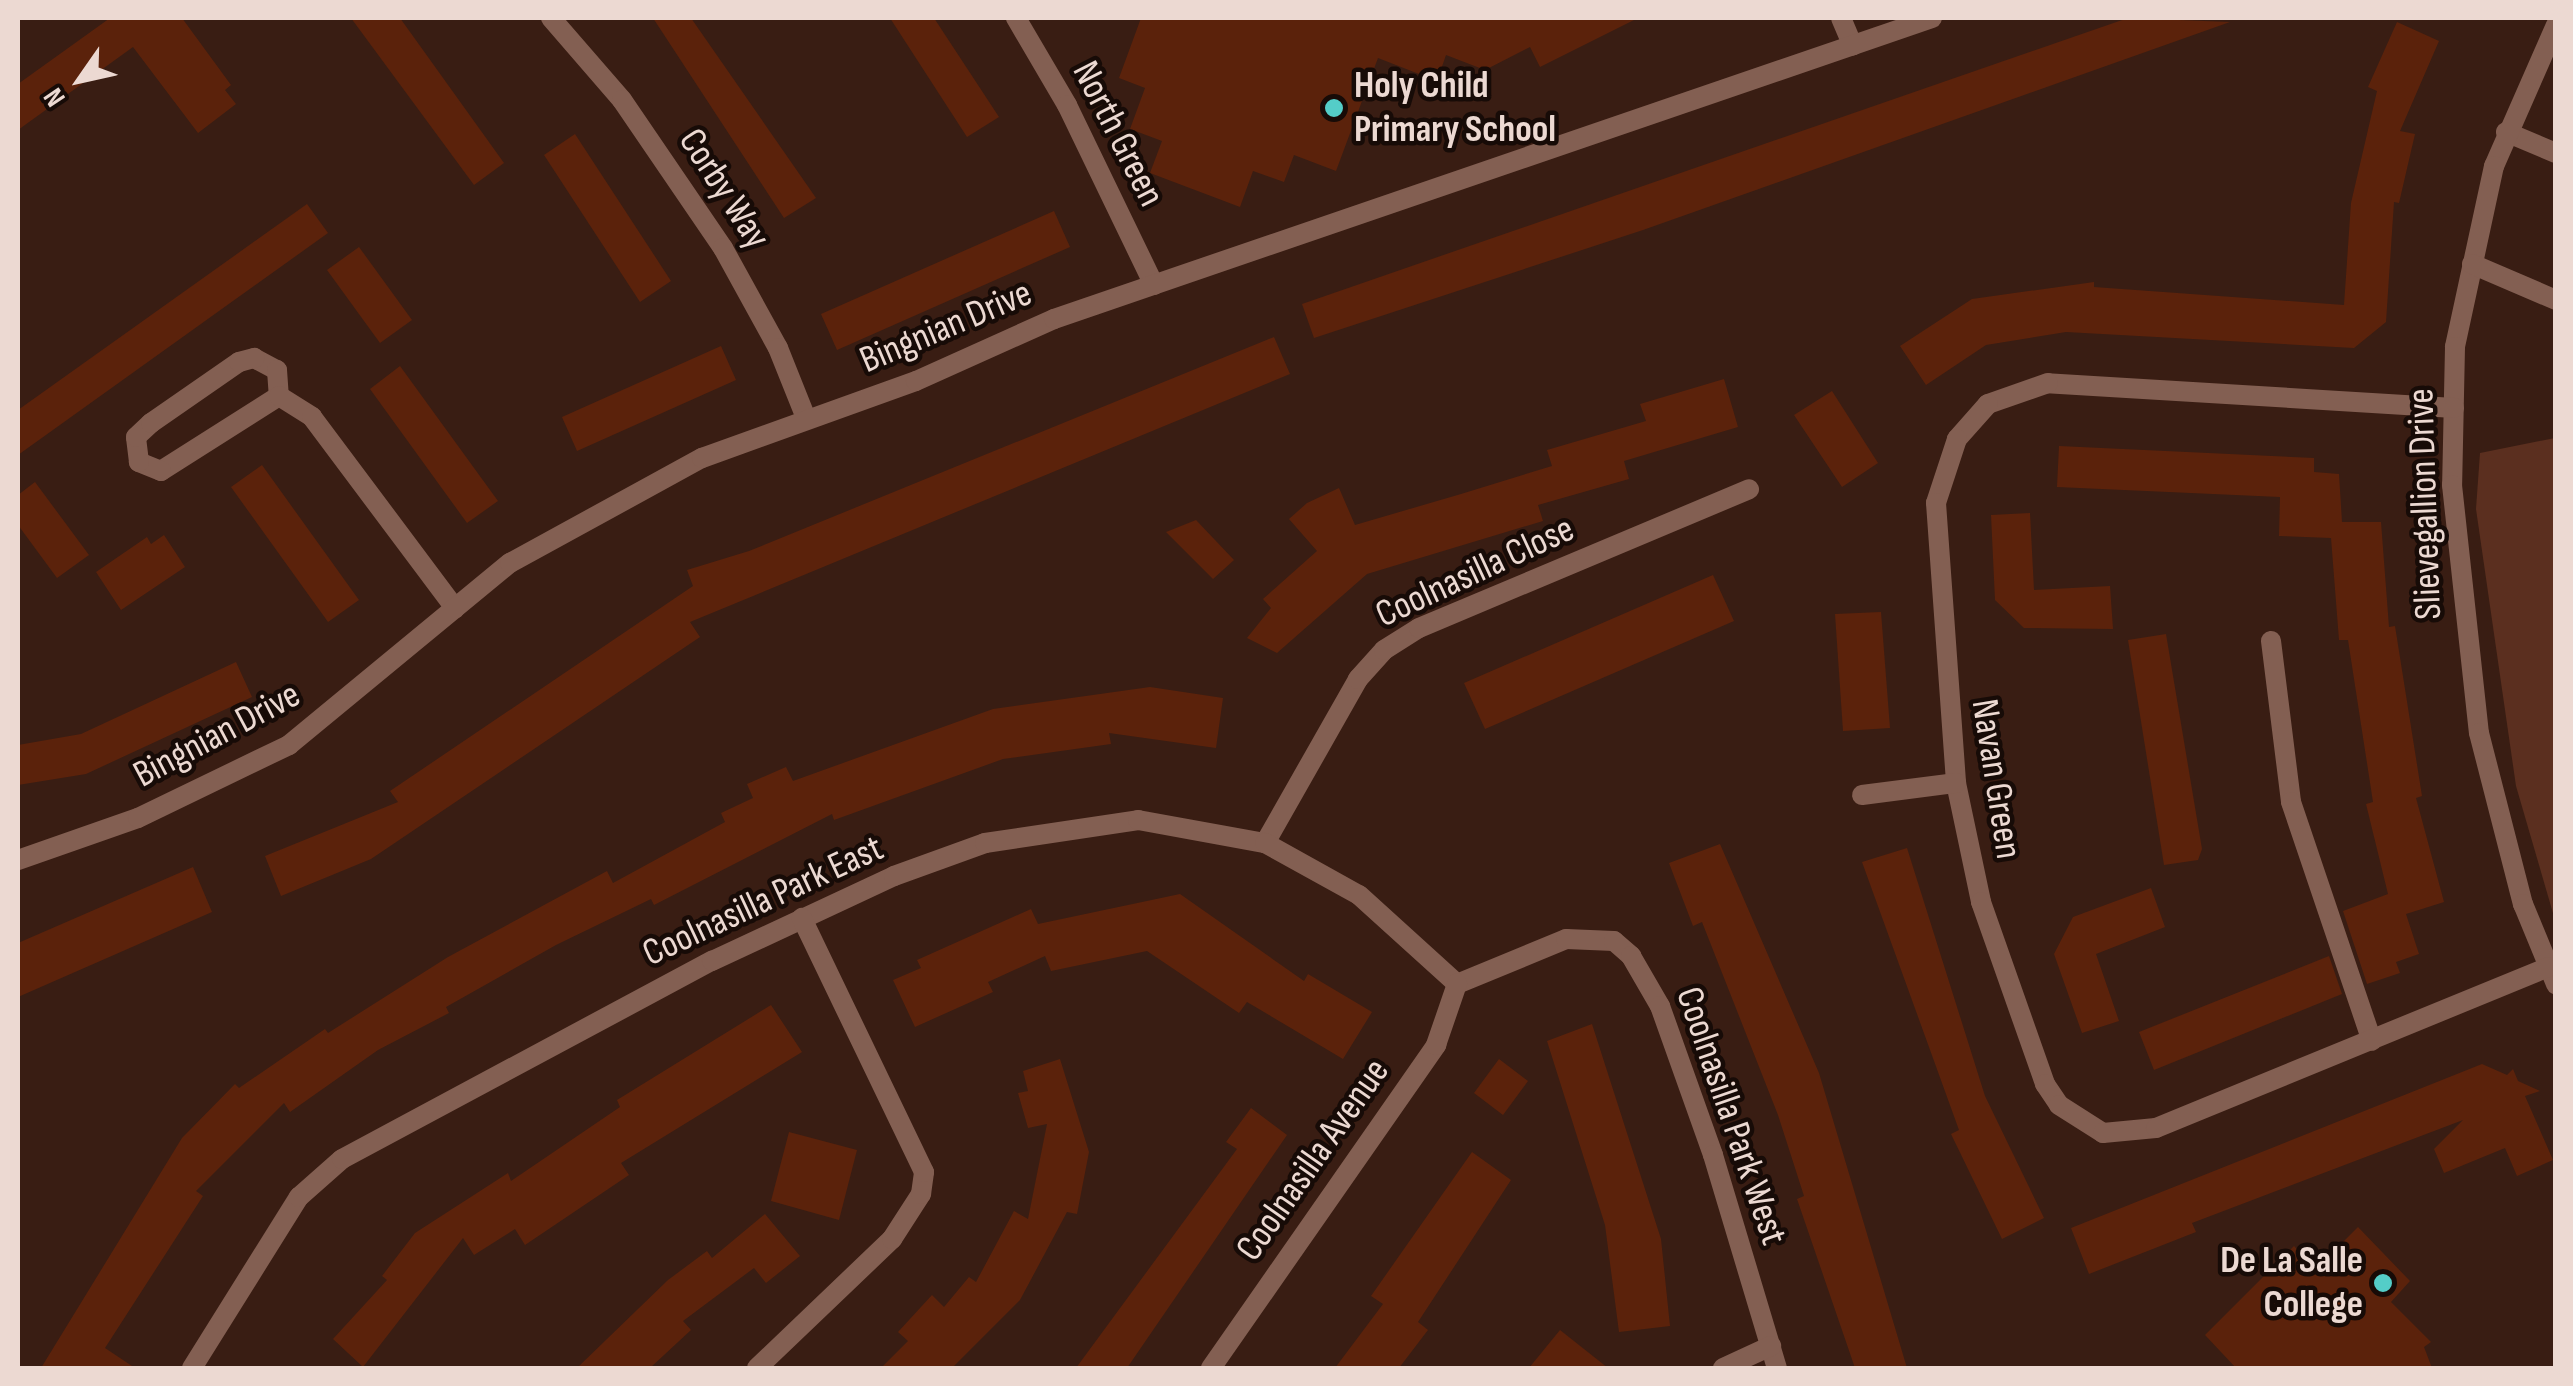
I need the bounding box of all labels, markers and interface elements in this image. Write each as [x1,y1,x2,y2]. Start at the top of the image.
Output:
north arrow [30,30,130,130]
street label: North Green [1062,54,1174,214]
place label: Holy Child Primary School [1354,63,1556,152]
text: N [37,82,73,112]
marker: Holy Child Primary School [1323,97,1345,119]
street label: Corby Way [668,121,780,257]
street label: Bingnian Drive [853,270,1039,384]
street label: Slievegallion Drive [2398,387,2452,621]
street label: Coolnasilla Close [1369,506,1581,638]
street label: Bingnian Drive [126,672,308,798]
street label: Navan Green [1961,696,2031,862]
street label: Coolnasilla Park East [636,825,890,977]
street label: Coolnasilla Park West [1666,981,1796,1251]
street label: Coolnasilla Avenue [1227,1050,1399,1270]
place label: De La Salle College [2220,1238,2363,1328]
marker: De La Salle College [2372,1272,2394,1294]

